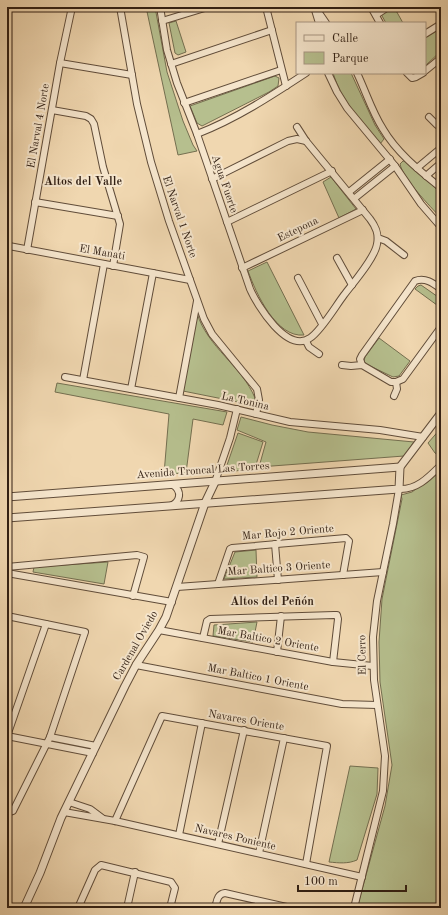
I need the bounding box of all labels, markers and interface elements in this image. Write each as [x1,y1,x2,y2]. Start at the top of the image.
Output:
legend [296,22,426,74]
text: Calle [332,33,358,45]
text: Parque [332,53,369,65]
street label: El Narval 4 Norte [26,83,52,169]
street label: Agua Fuerte [209,154,239,214]
street label: El Narval 1 Norte [160,175,198,259]
district label: Altos del Valle [44,176,122,188]
street label: Estepona [276,215,321,245]
street label: El Manati [78,244,126,262]
street label: La Tonina [220,391,271,413]
street label: Avenida Troncal Las Torres [136,461,270,481]
street label: Mar Rojo 2 Oriente [242,524,334,542]
street label: Mar Baltico 3 Oriente [227,560,331,578]
district label: Altos del Peñón [230,596,314,608]
street label: Cardenal Oviedo [112,609,160,683]
street label: Mar Baltico 2 Oriente [216,626,320,654]
street label: El Cerro [357,635,369,675]
street label: Mar Baltico 1 Oriente [206,663,310,693]
street label: Navares Oriente [207,709,285,733]
street label: Navares Poniente [193,823,277,853]
scale bar [298,867,406,893]
text: 100 m [304,876,338,888]

